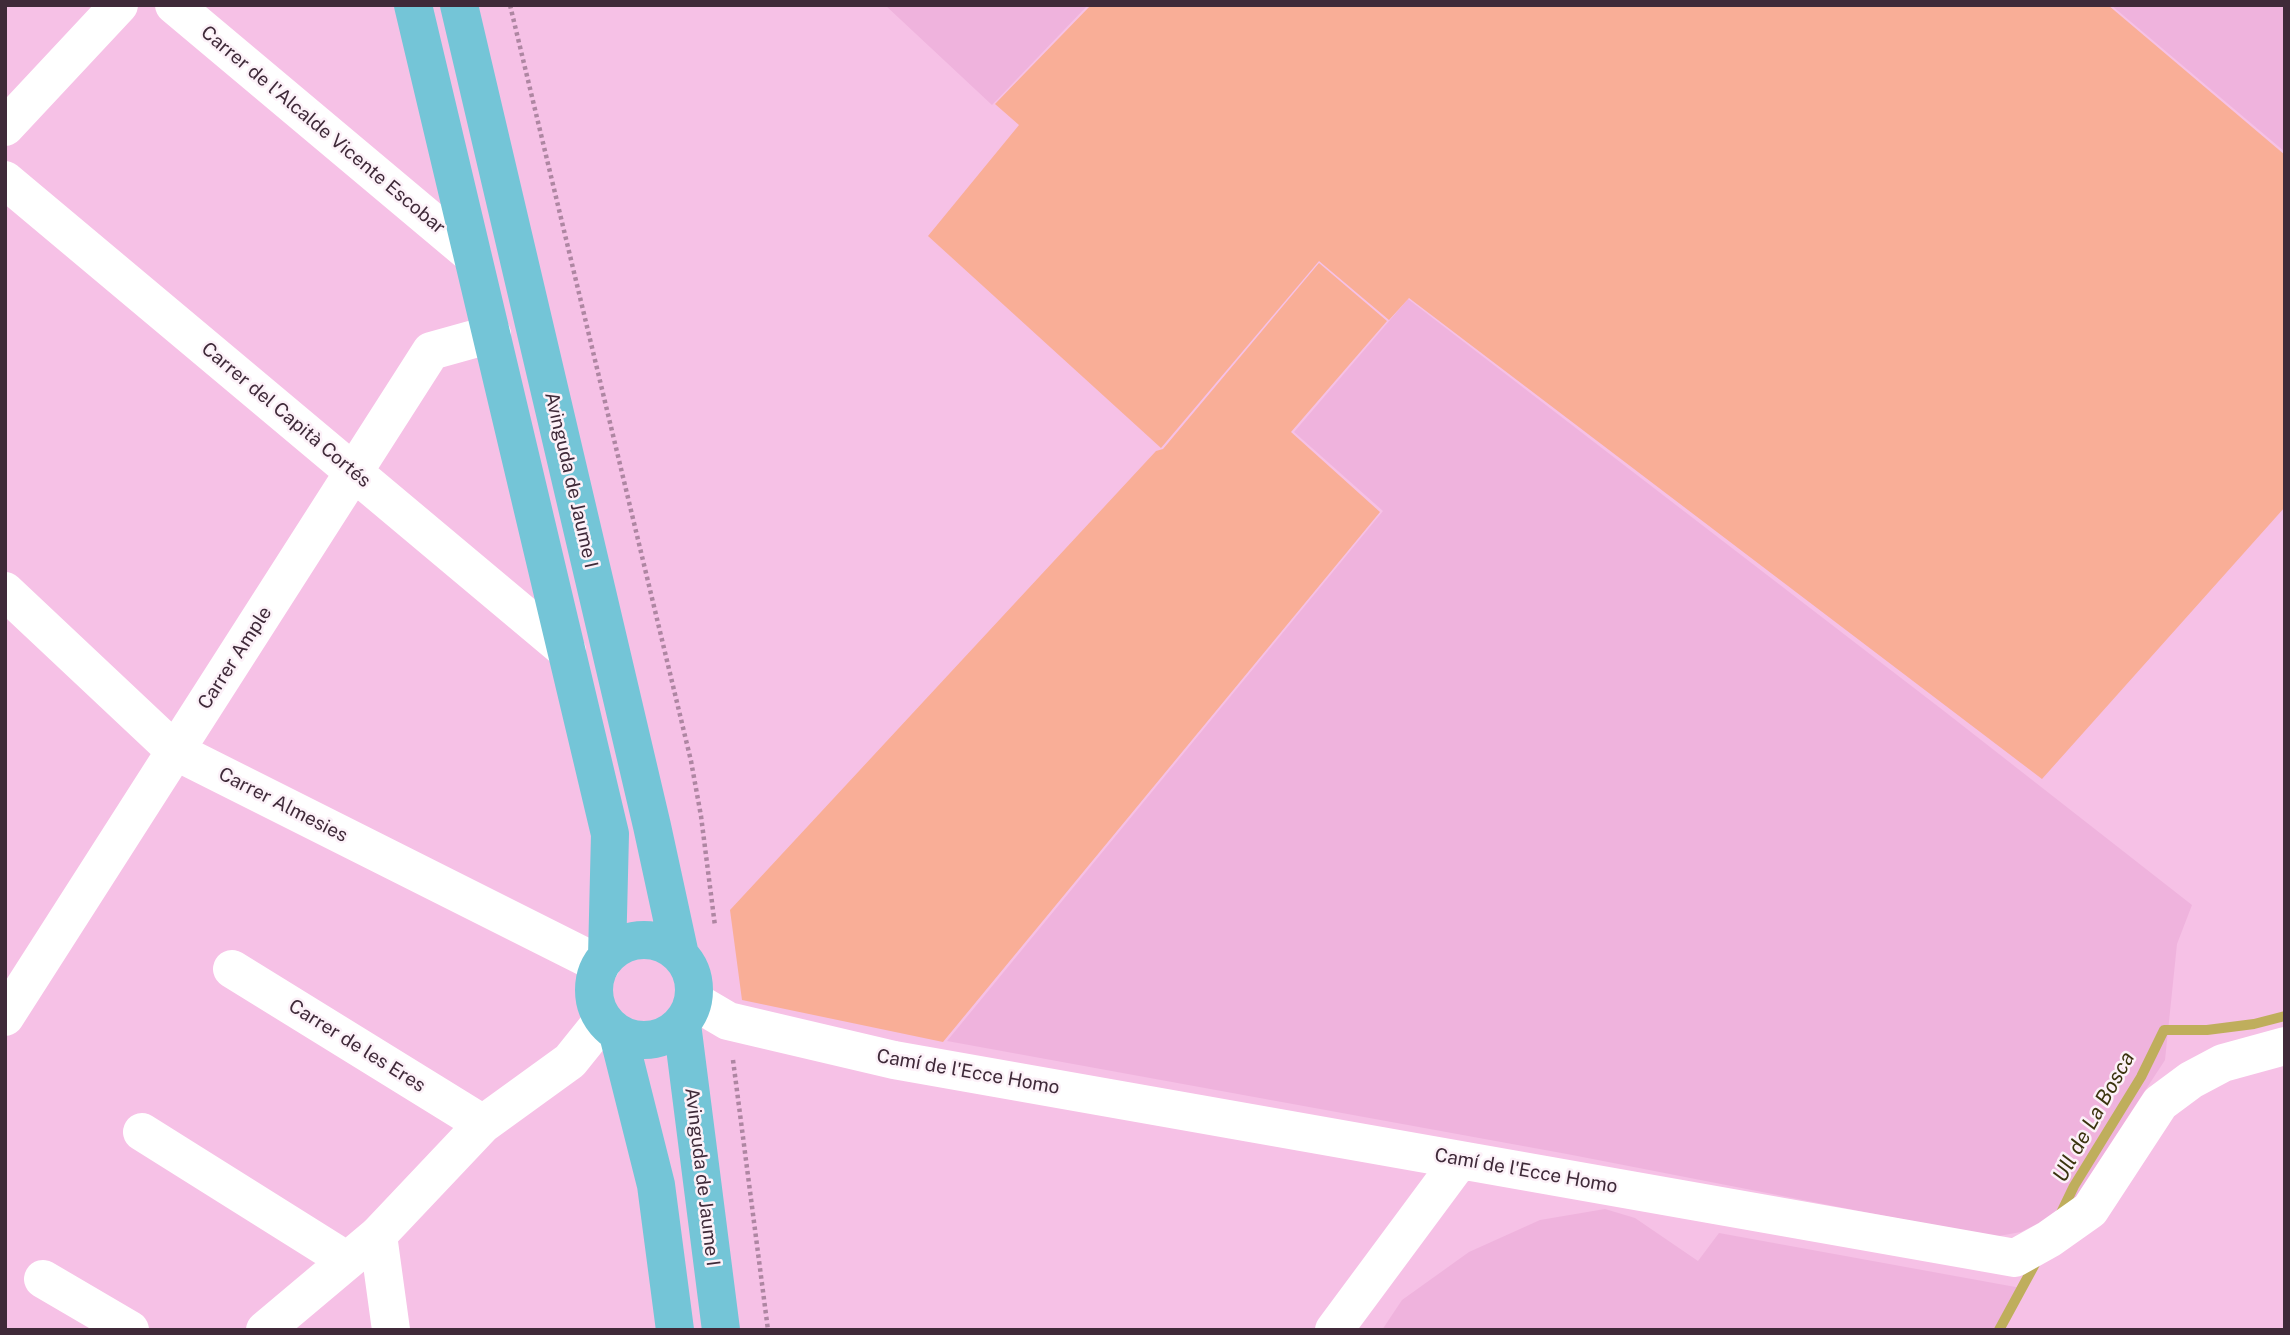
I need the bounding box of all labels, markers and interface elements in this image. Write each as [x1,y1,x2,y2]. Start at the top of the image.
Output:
street label: Carrer de l'Alcalde Vicente Escobar [196,21,450,239]
street label: Carrer del Capità Cortés [197,338,375,492]
street label: Avinguda de Jaume I [540,390,602,570]
street label: Carrer Ample [193,602,277,714]
street label: Carrer Almesies [215,763,351,847]
street label: Carrer de les Eres [284,995,430,1097]
street label: Camí de l'Ecce Homo [875,1045,1061,1099]
water label: Ull de La Bosca [2048,1048,2140,1186]
street label: Avinguda de Jaume I [680,1086,724,1268]
street label: Camí de l'Ecce Homo [1433,1144,1619,1198]

